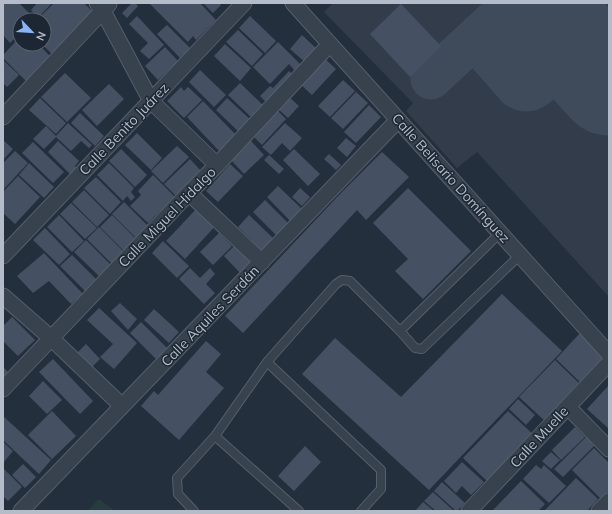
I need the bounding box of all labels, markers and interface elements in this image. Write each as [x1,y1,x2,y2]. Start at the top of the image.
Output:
north arrow [12,12,52,52]
text: N [33,30,49,43]
street label: Calle Benito Juárez [75,79,173,179]
street label: Calle Belisario Domínguez [388,109,514,247]
street label: Calle Miguel Hidalgo [114,163,220,271]
street label: Calle Aquiles Serdán [157,262,263,370]
street label: Calle Muelle [506,402,572,472]

